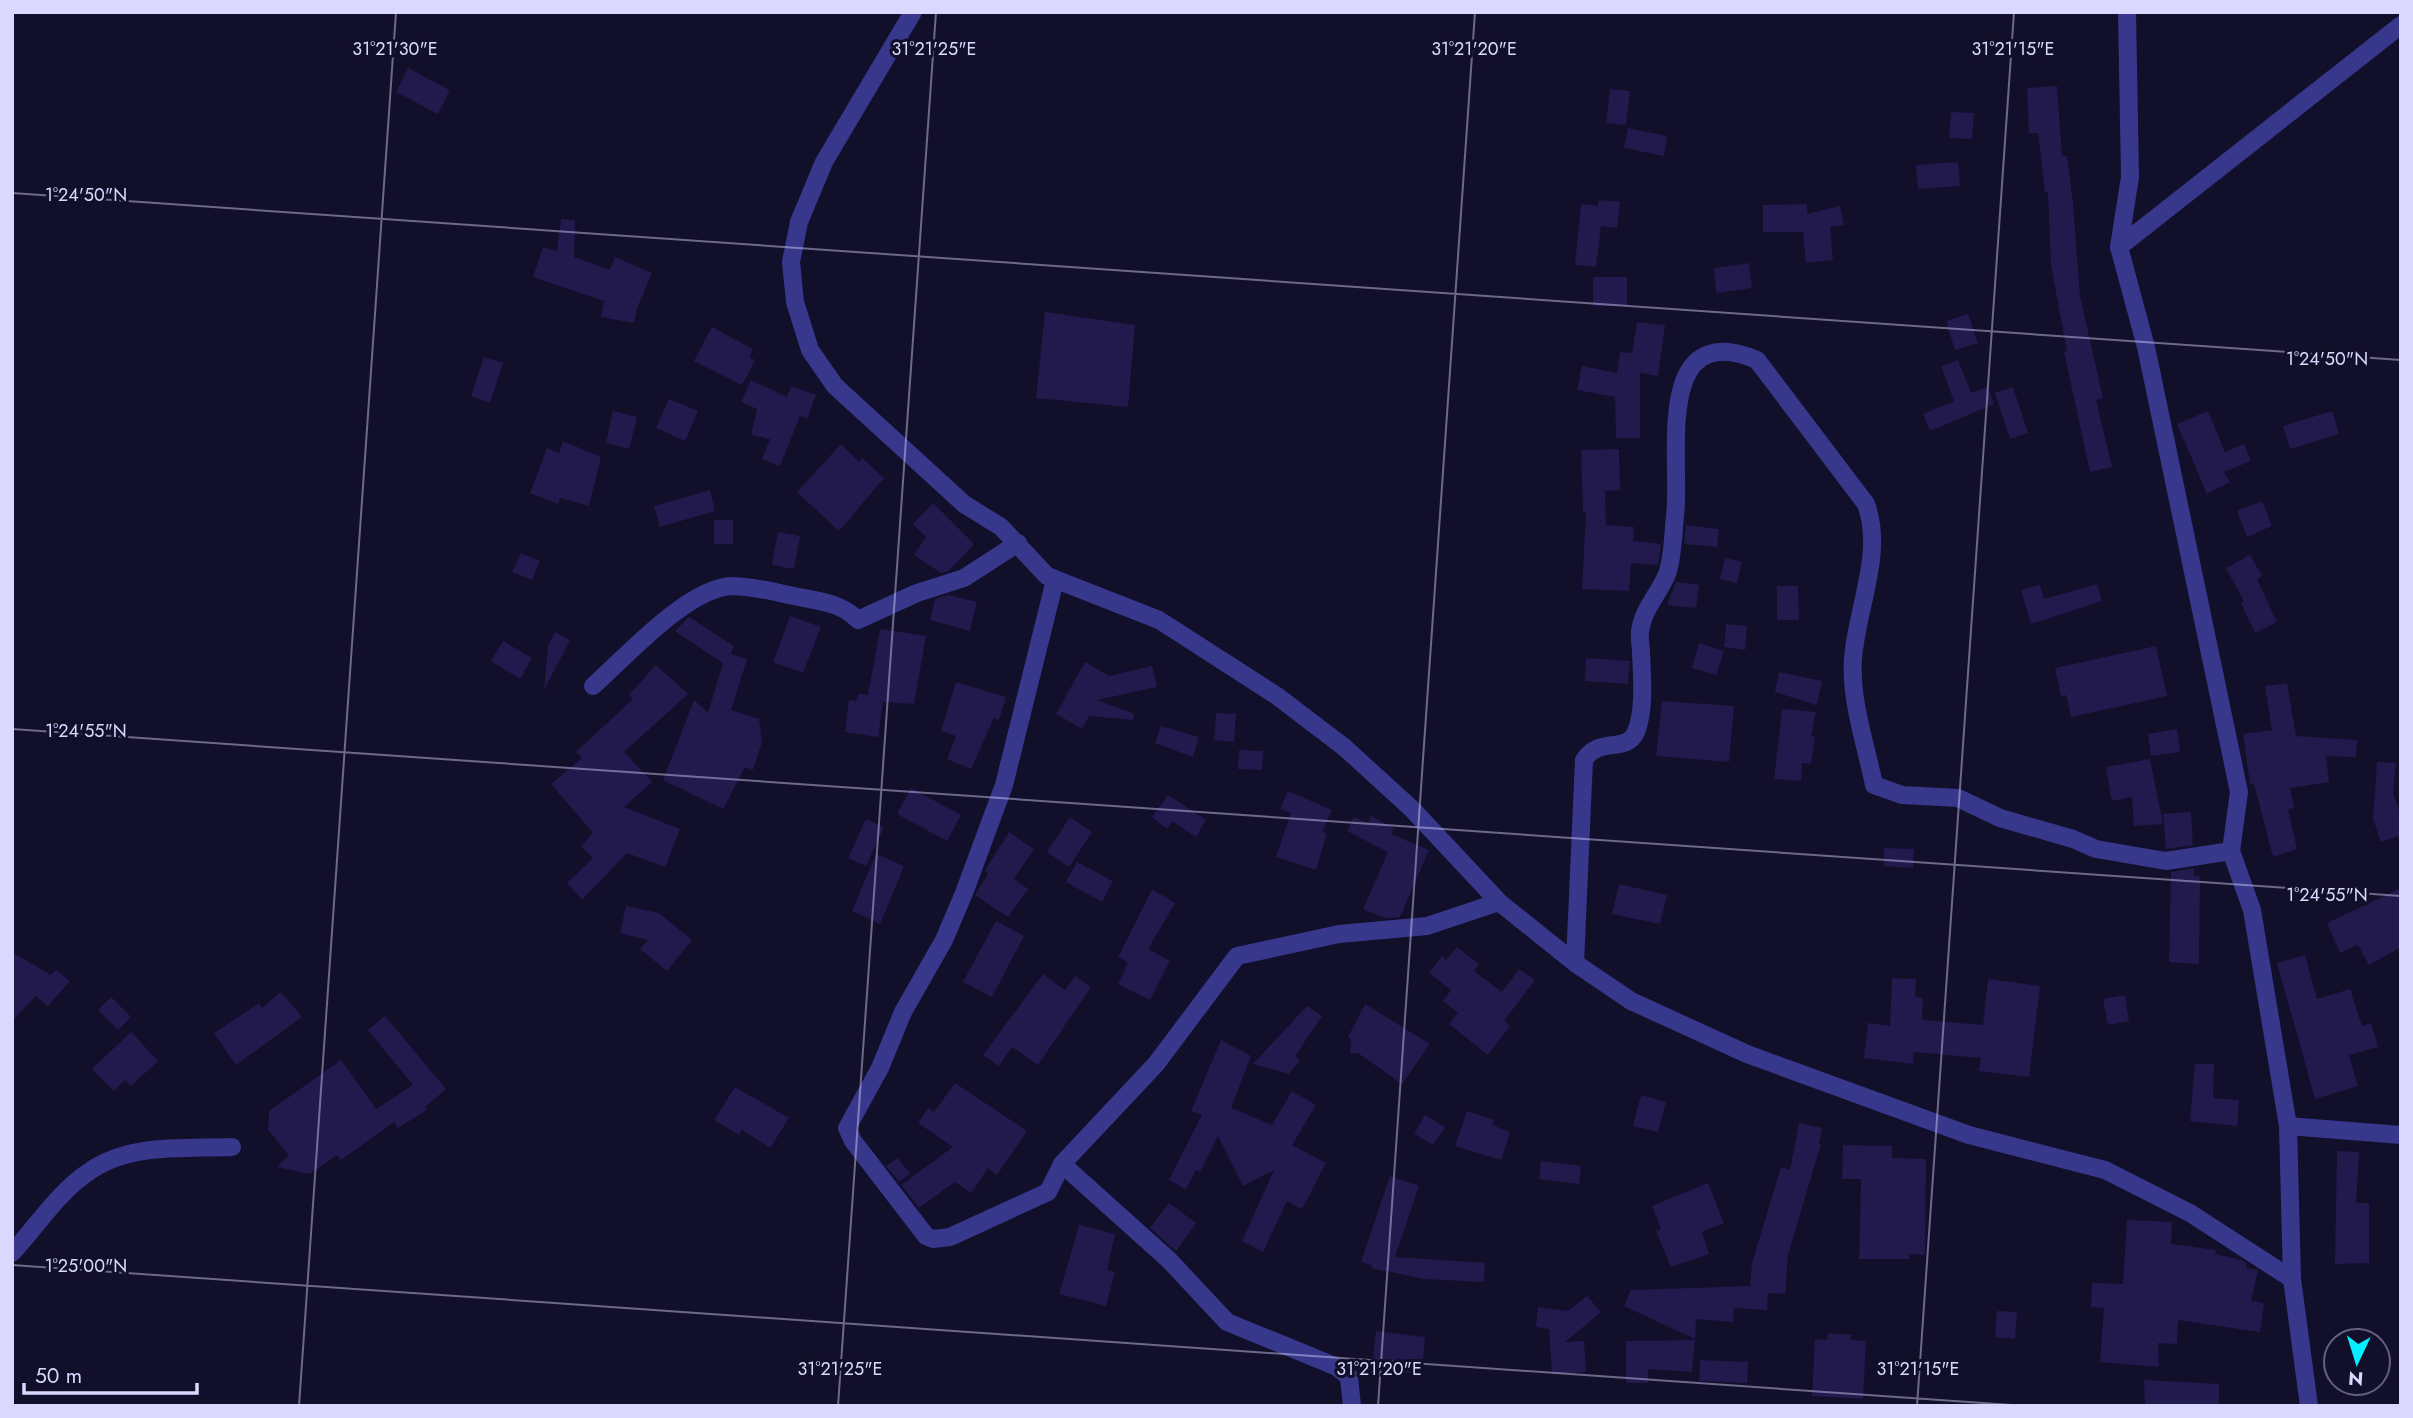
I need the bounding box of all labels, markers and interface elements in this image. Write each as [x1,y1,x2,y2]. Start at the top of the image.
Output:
text: 31°21'30"E [352,36,438,62]
text: 31°21'25"E [891,36,977,62]
text: 31°21'20"E [1431,36,1517,62]
text: 31°21'15"E [1972,36,2054,62]
text: 1°24'50"N [45,182,127,208]
text: 1°24'50"N [2286,346,2368,372]
text: 1°24'55"N [45,718,127,744]
text: 1°24'55"N [2286,882,2368,908]
text: 1°25'00"N [45,1253,127,1279]
north arrow [2322,1327,2392,1397]
scale bar [24,1352,198,1396]
text: 31°21'25"E [797,1356,883,1382]
text: 31°21'20"E [1336,1356,1422,1382]
text: 31°21'15"E [1877,1356,1959,1382]
text: 50 m [35,1361,82,1391]
text: N [2347,1364,2364,1392]

